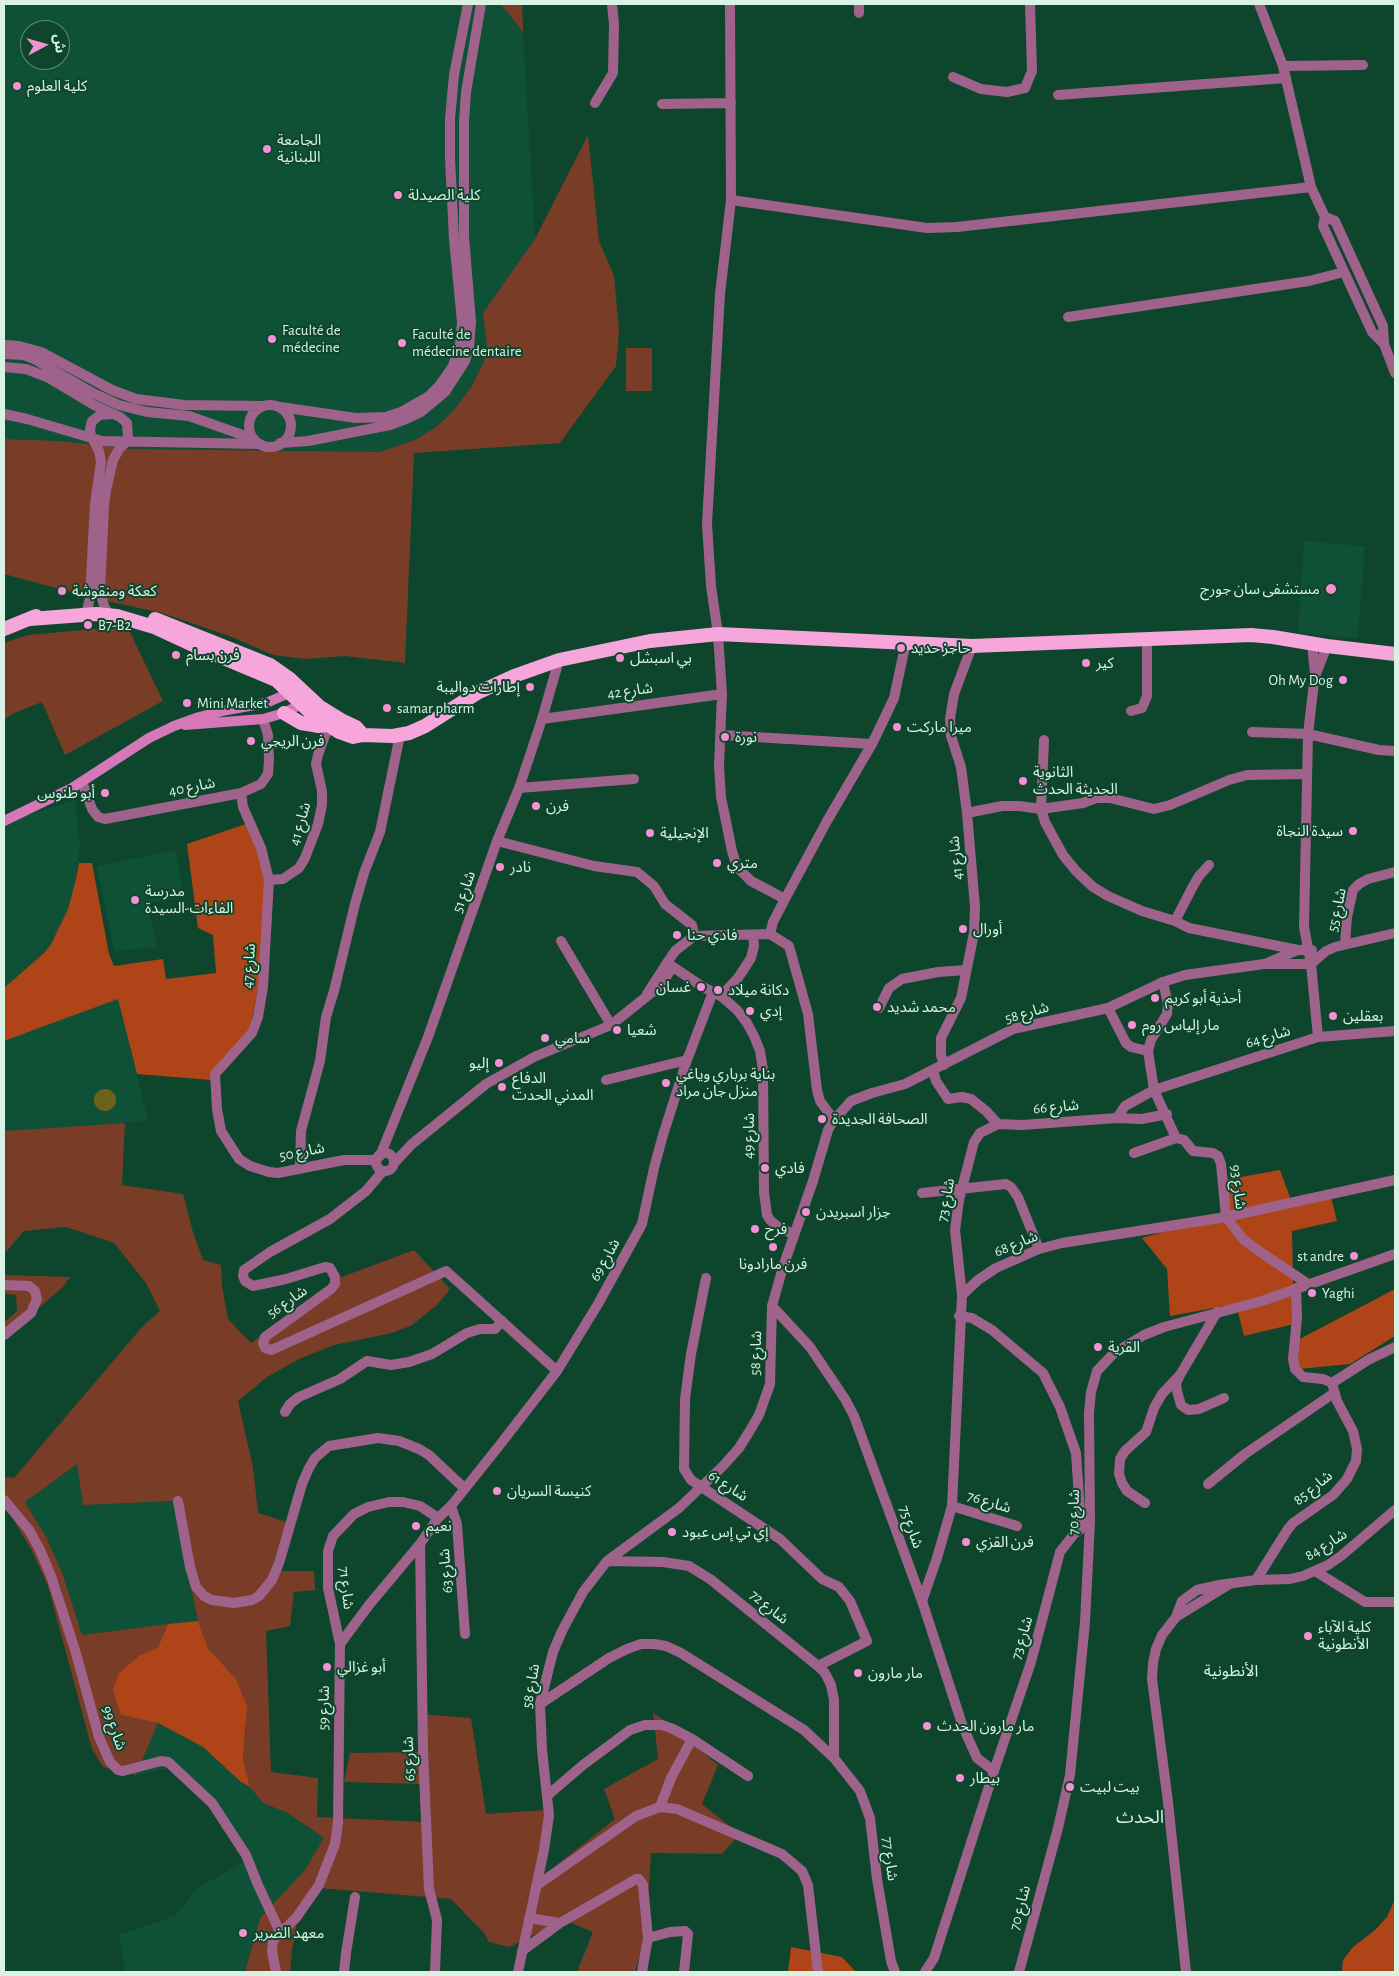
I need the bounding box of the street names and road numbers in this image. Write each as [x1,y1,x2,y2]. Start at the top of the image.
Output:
street label: شارع 42 [606,679,654,703]
street label: شارع 40 [167,774,217,800]
street label: شارع 41 [285,800,315,848]
street label: شارع 41 [945,835,967,881]
street label: شارع 51 [448,869,480,915]
street label: شارع 55 [1324,886,1350,934]
street label: شارع 47 [238,943,260,989]
street label: شارع 58 [1003,998,1051,1028]
street label: شارع 64 [1243,1022,1293,1052]
street label: شارع 66 [1032,1096,1080,1118]
street label: شارع 49 [740,1113,758,1159]
street label: شارع 50 [278,1139,326,1165]
street label: شارع 93 [1226,1164,1250,1210]
street label: شارع 73 [933,1177,959,1223]
street label: شارع 68 [991,1227,1041,1261]
street label: شارع 69 [586,1236,624,1284]
street label: شارع 56 [263,1282,311,1322]
street label: شارع 58 [746,1330,766,1376]
street label: شارع 61 [705,1466,751,1506]
street label: شارع 85 [1290,1467,1336,1509]
street label: شارع 76 [965,1487,1013,1517]
street label: شارع 70 [1065,1489,1083,1535]
street label: شارع 75 [895,1503,927,1551]
street label: شارع 84 [1302,1525,1350,1565]
street label: شارع 63 [435,1548,457,1594]
street label: شارع 71 [334,1566,358,1610]
street label: شارع 72 [746,1586,792,1628]
street label: شارع 73 [1007,1614,1037,1662]
street label: شارع 58 [518,1662,544,1710]
street label: شارع 59 [315,1685,333,1731]
street label: شارع 99 [98,1703,130,1753]
street label: شارع 65 [399,1736,419,1782]
street label: شارع 77 [878,1836,902,1882]
street label: شارع 70 [1005,1884,1035,1932]

